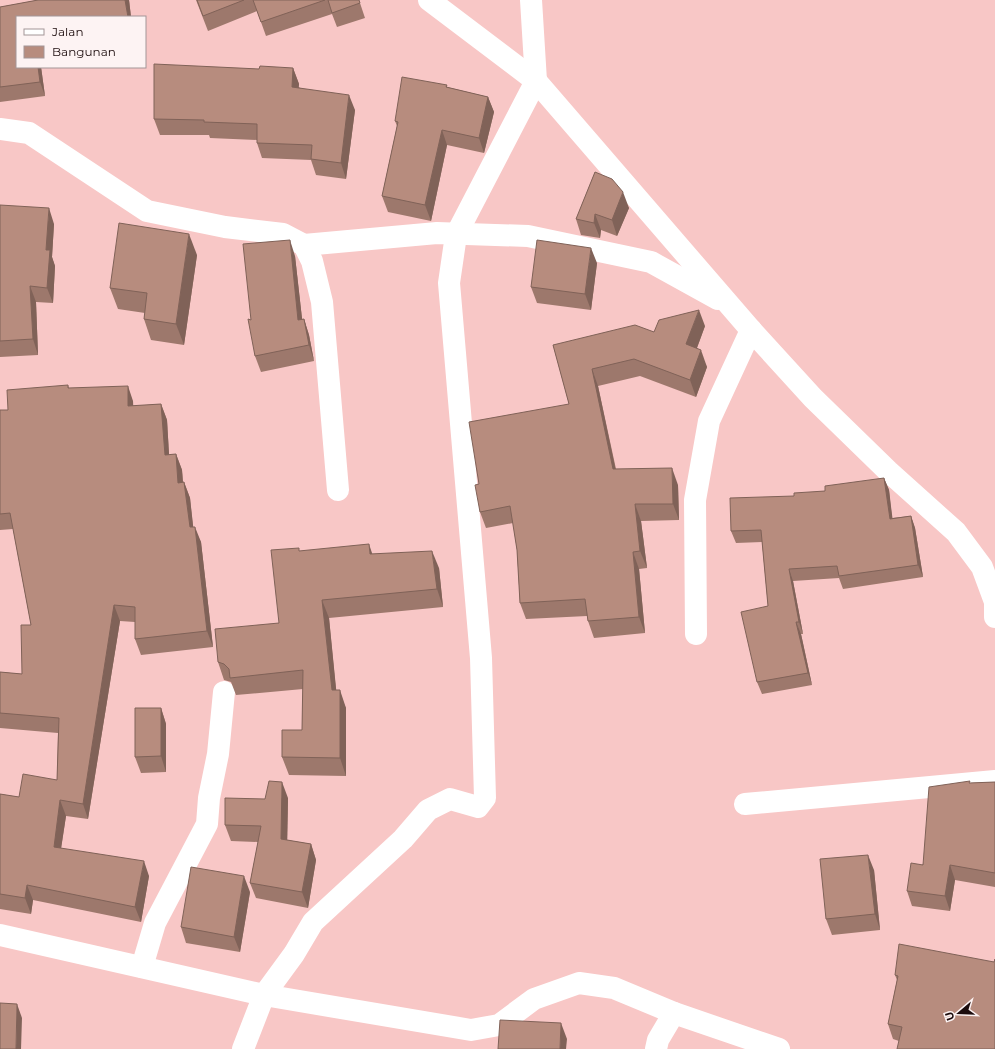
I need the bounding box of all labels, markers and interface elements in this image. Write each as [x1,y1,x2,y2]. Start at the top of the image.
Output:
legend [16,16,146,68]
text: Jalan [51,24,84,39]
text: Bangunan [52,44,116,59]
north arrow [939,993,979,1033]
text: U [942,1010,958,1023]

